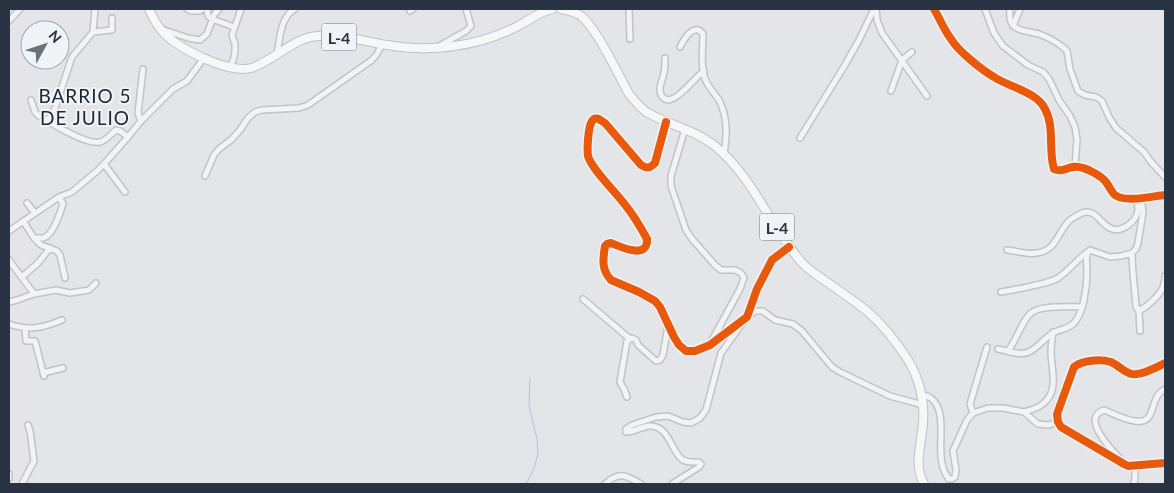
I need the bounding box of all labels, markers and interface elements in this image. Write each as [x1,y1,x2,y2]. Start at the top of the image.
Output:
north arrow [20,20,70,70]
road number: L-4 [322,24,356,51]
text: N [45,27,65,46]
district label: BARRIO 5 DE JULIO [38,84,132,129]
road number: L-4 [760,213,794,240]

